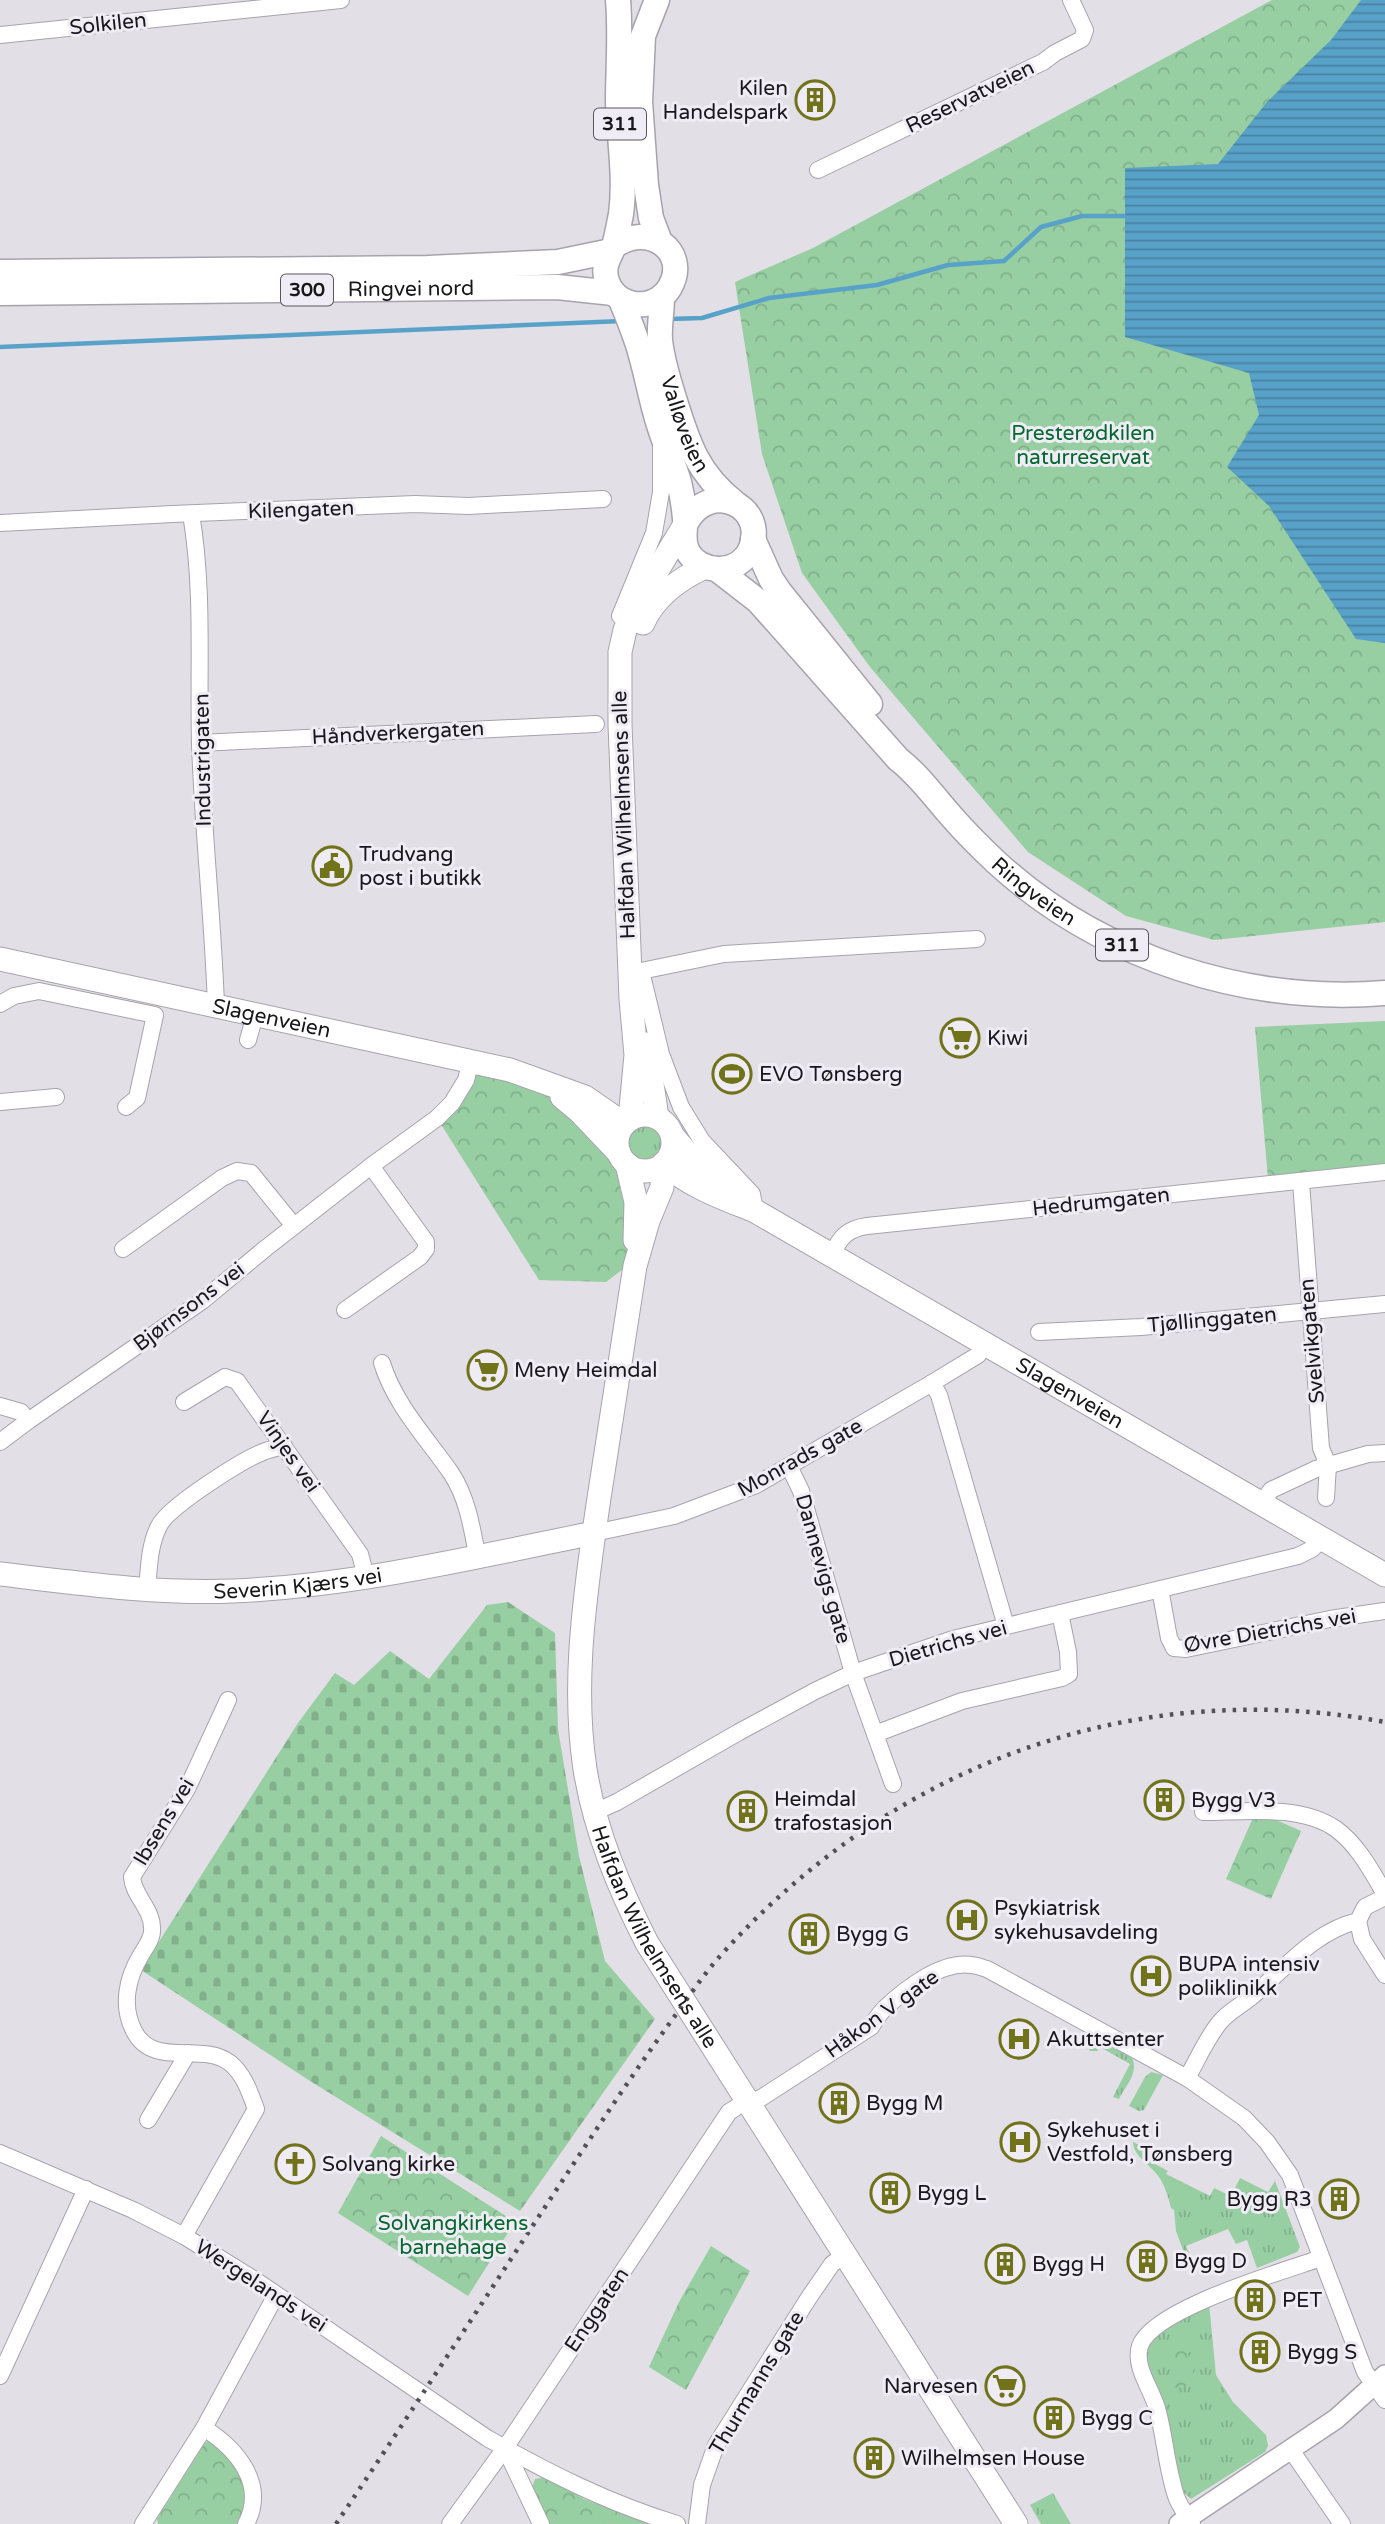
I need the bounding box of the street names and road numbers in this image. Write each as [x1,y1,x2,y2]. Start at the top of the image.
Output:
street label: Solkilen [68,8,148,40]
street label: Reservatveien [902,55,1038,139]
road number: 311 [594,108,646,140]
road number: 300 [281,274,333,306]
street label: Ringvei nord [348,275,474,302]
street label: Valløveien [655,373,715,477]
street label: Kilengaten [247,496,355,524]
street label: Halfdan Wilhelmsens alle [607,690,641,940]
street label: Industrigaten [189,693,217,827]
street label: Håndverkergaten [311,716,485,750]
street label: Ringveien [986,852,1081,931]
road number: 311 [1096,930,1148,960]
street label: Slagenveien [210,993,333,1043]
street label: Hedrumgaten [1031,1182,1171,1222]
street label: Bjørnsons vei [129,1257,249,1357]
street label: Svelvikgaten [1294,1277,1330,1405]
street label: Tjøllinggaten [1146,1302,1278,1338]
street label: Slagenveien [1011,1352,1128,1434]
street label: Vinjes vei [251,1407,325,1497]
street label: Monrads gate [733,1413,867,1503]
street label: Dannevigs gate [790,1491,856,1647]
street label: Severin Kjærs vei [213,1562,384,1604]
street label: Øvre Dietrichs vei [1182,1604,1358,1658]
street label: Dietrichs vei [886,1615,1010,1673]
street label: Ibsens vei [128,1774,200,1870]
street label: Halfdan Wilhelmsens alle [586,1822,723,2053]
street label: Håkon V gate [820,1964,944,2064]
street label: Wergelands vei [191,2234,331,2338]
street label: Enggaten [560,2263,634,2357]
street label: Thurmanns gate [704,2307,810,2459]

